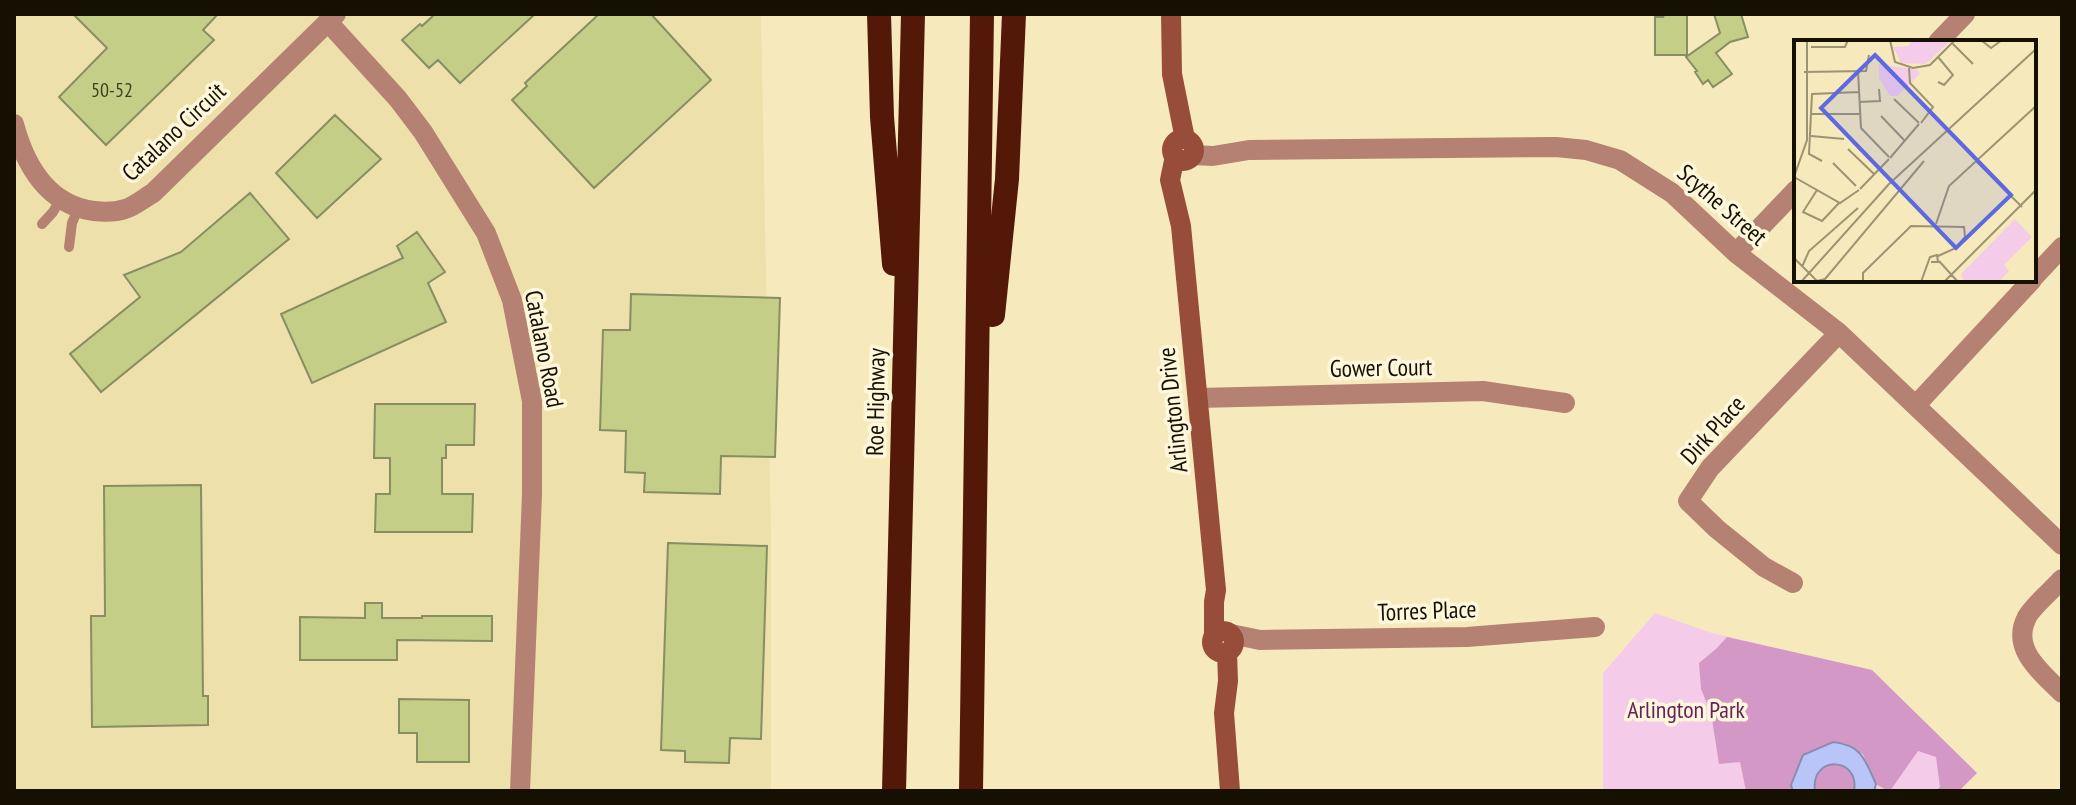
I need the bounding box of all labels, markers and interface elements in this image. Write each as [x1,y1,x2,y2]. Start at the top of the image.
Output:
inset map [1794,40,2036,282]
street label: Catalano Circuit [115,75,232,188]
house number: 50-52 [91,77,133,103]
street label: Scythe Street [1671,157,1774,252]
street label: Catalano Road [518,288,571,410]
street label: Arlington Drive [1151,346,1194,474]
street label: Roe Highway [859,348,892,456]
street label: Gower Court [1330,351,1433,384]
street label: Dirk Place [1674,389,1752,471]
street label: Torres Place [1377,593,1477,628]
park label: Arlington Park [1627,694,1746,725]

